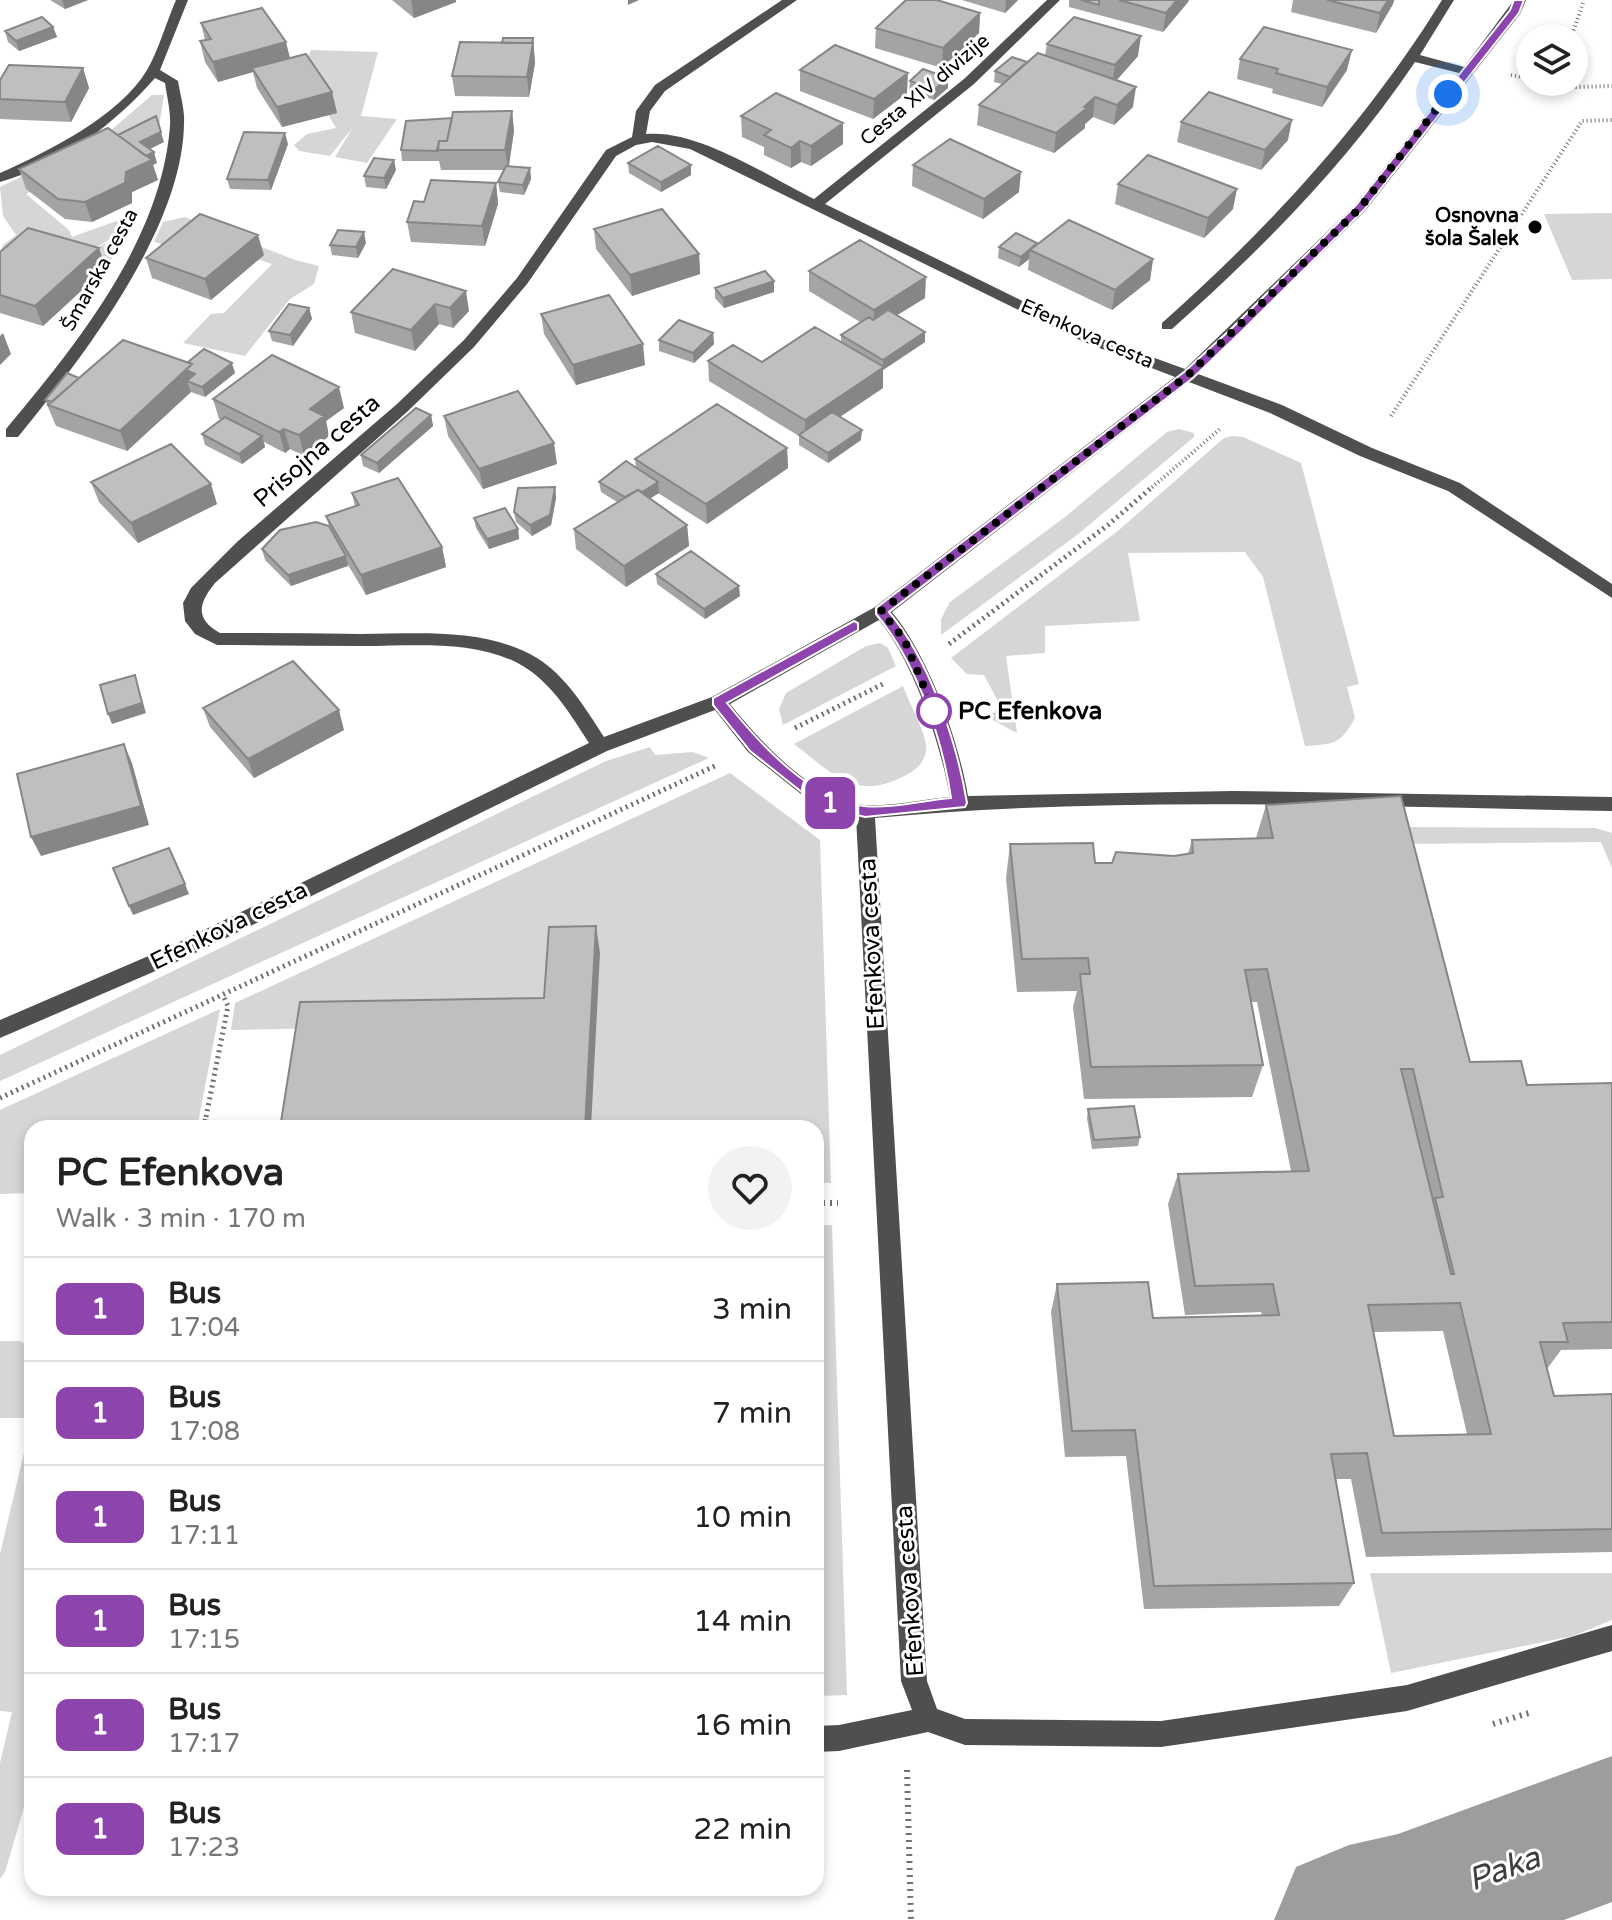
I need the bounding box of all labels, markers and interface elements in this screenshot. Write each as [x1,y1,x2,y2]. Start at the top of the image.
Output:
map controls [1516,24,1588,96]
button: layers [1516,24,1588,96]
street label: Cesta XIV divizije [856,29,994,151]
your location [1428,74,1468,114]
street label: Šmarska cesta [56,204,144,335]
place label: Osnovna šola Šalek [1425,204,1519,251]
marker: Osnovna šola Šalek [1526,218,1544,236]
street label: Efenkova cesta [1017,294,1157,374]
street label: Prisojna cesta [248,388,386,514]
marker: PC Efenkova [917,694,951,728]
place label: PC Efenkova [958,697,1102,726]
line badge: 1 [804,777,856,829]
text: 1 [821,786,839,820]
street label: Efenkova cesta [853,858,891,1030]
street label: Efenkova cesta [145,875,313,977]
button: heart [708,1146,792,1230]
text: PC Efenkova [56,1150,284,1196]
text: Walk · 3 min · 170 m [56,1203,306,1234]
text: Bus [168,1275,221,1312]
text: 3 min [712,1291,792,1328]
text: 1 [91,1292,109,1326]
text: 17:04 [168,1312,240,1343]
text: Bus [168,1379,221,1416]
text: 7 min [712,1395,792,1432]
text: 1 [91,1396,109,1430]
text: 17:08 [168,1416,240,1447]
text: Bus [168,1483,221,1520]
text: 10 min [693,1499,792,1536]
text: 1 [91,1500,109,1534]
street label: Efenkova cesta [890,1504,930,1678]
text: 17:11 [168,1520,240,1551]
text: Bus [168,1587,221,1624]
text: 14 min [693,1603,792,1640]
text: 1 [91,1604,109,1638]
text: 17:15 [168,1624,240,1655]
text: Bus [168,1691,221,1728]
text: 16 min [693,1707,792,1744]
text: 1 [91,1708,109,1742]
text: 17:17 [168,1728,240,1759]
text: Bus [168,1795,221,1832]
text: 22 min [693,1811,792,1848]
text: 1 [91,1812,109,1846]
text: 17:23 [168,1832,240,1863]
water label: Paka [1463,1838,1546,1899]

